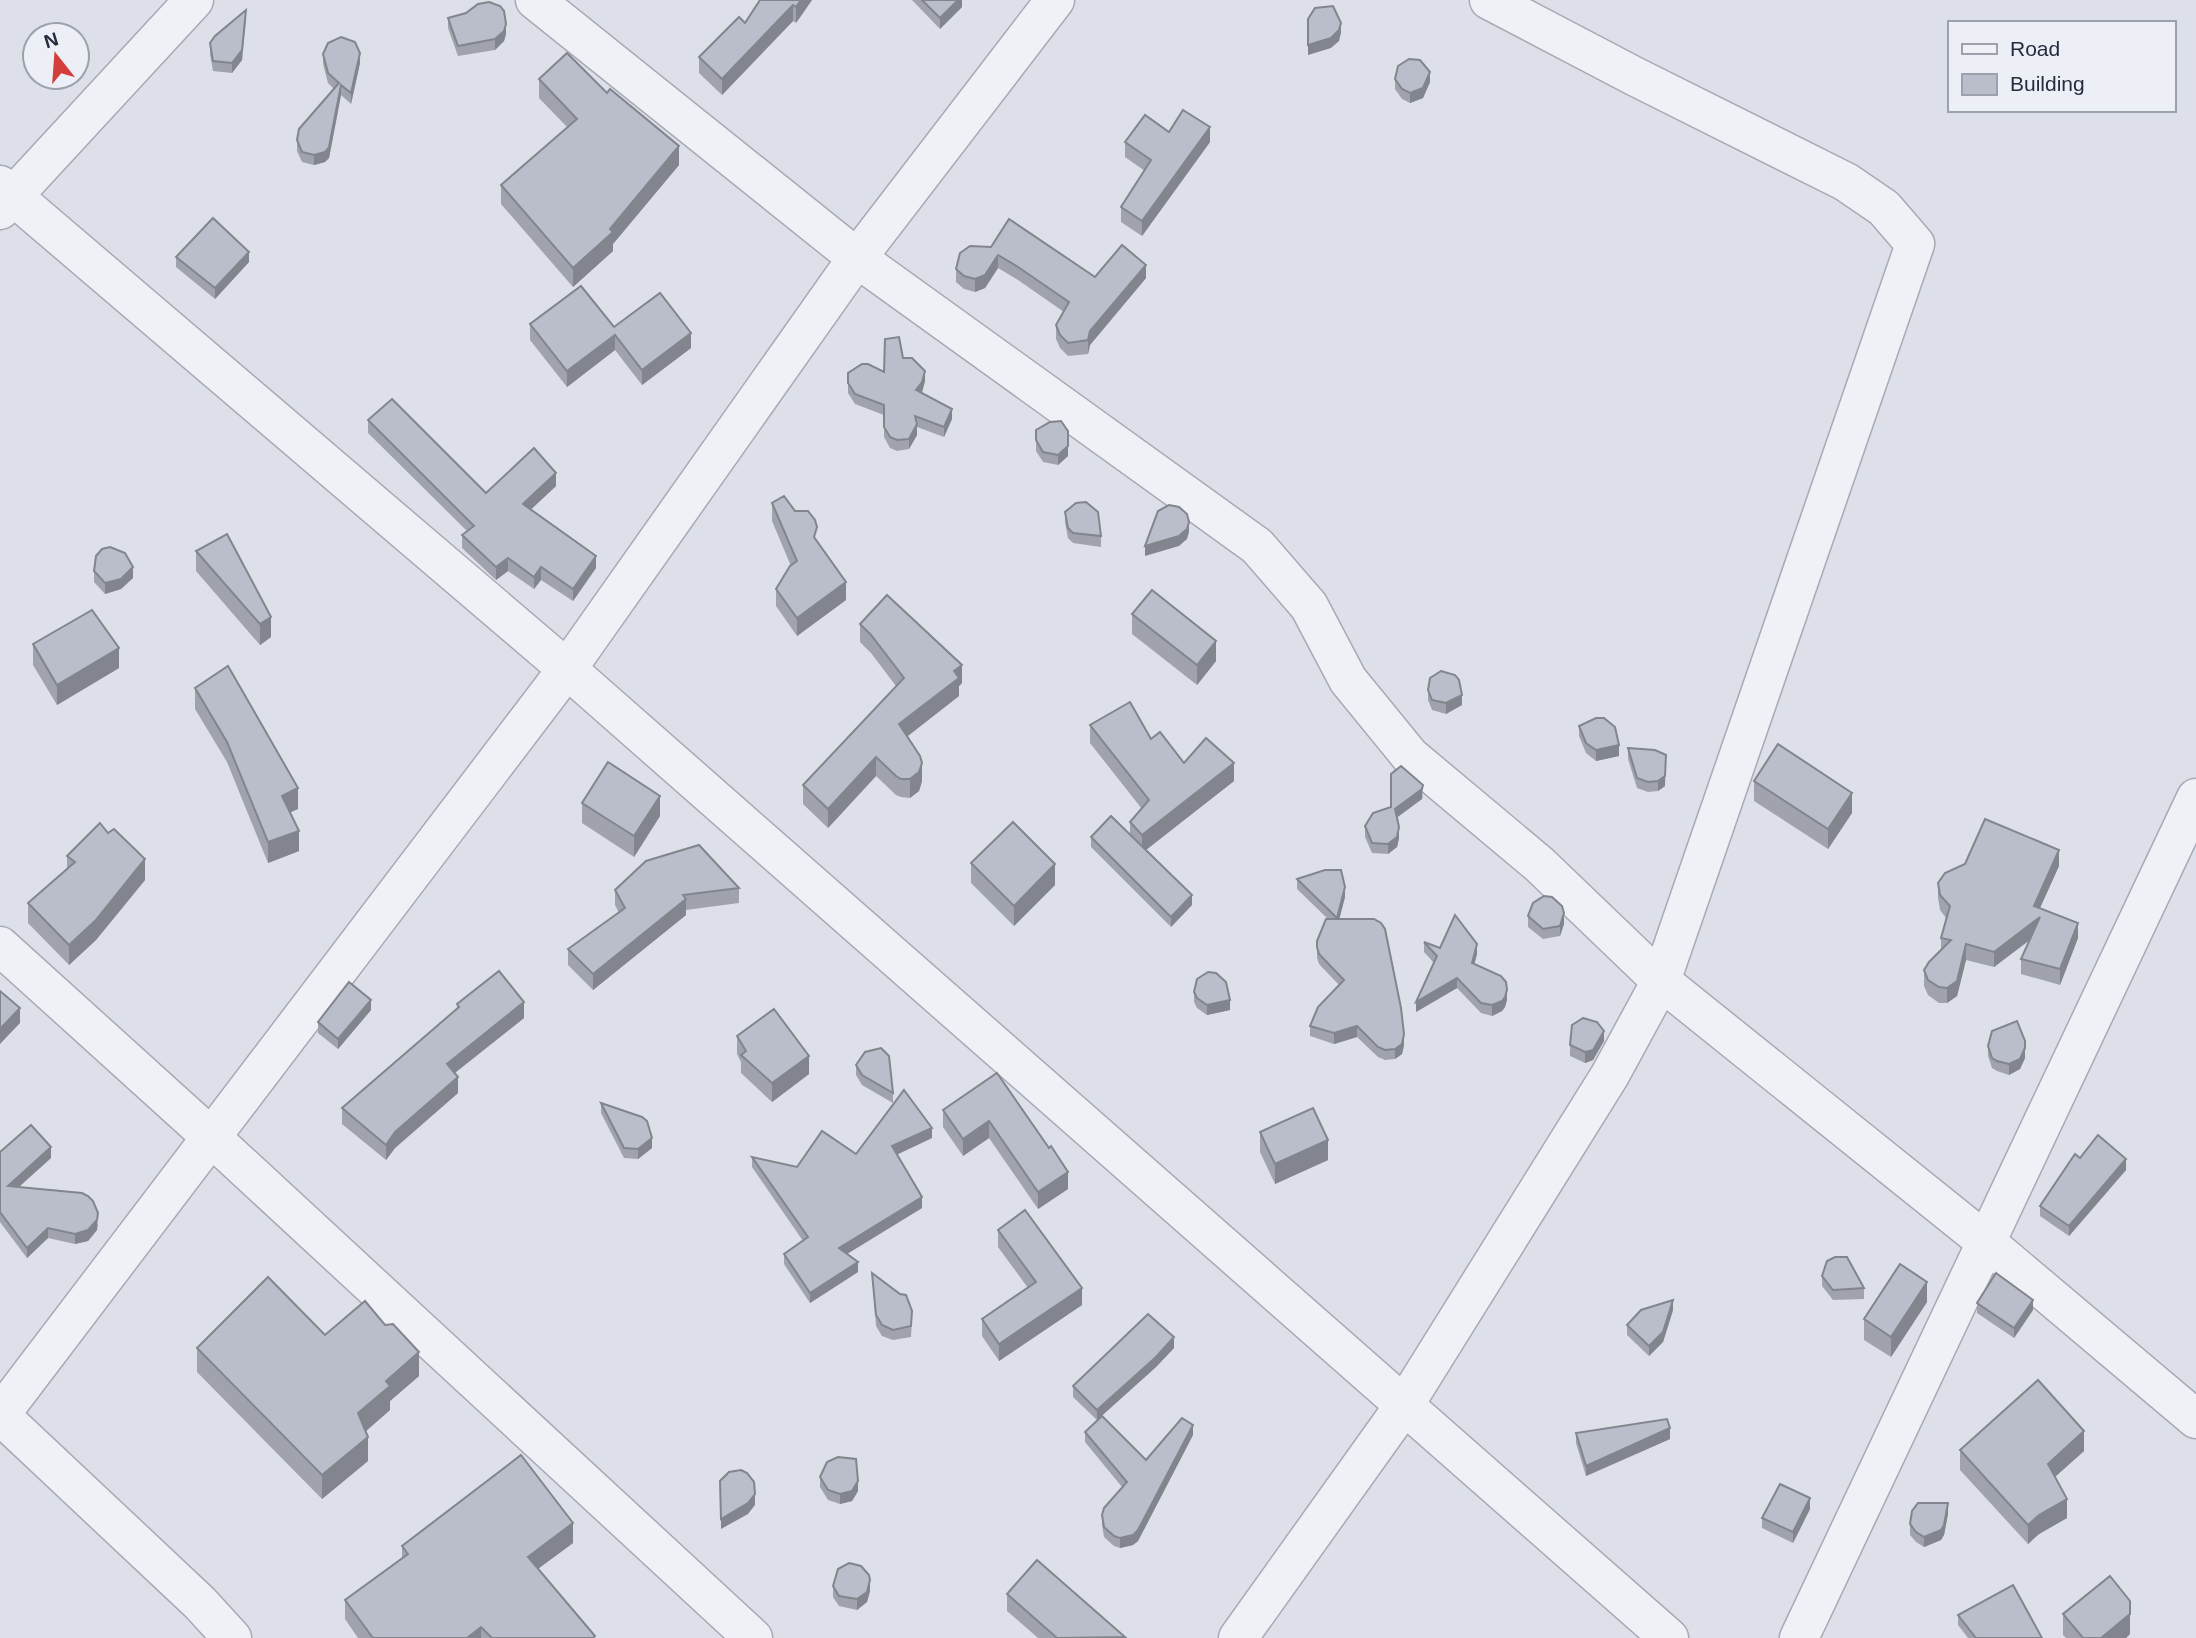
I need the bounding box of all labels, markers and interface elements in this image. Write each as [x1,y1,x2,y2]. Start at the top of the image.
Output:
north arrow [21,21,91,91]
legend [1948,21,2175,112]
text: N [42,28,61,52]
text: Road [2010,37,2060,60]
text: Building [2010,72,2085,95]

